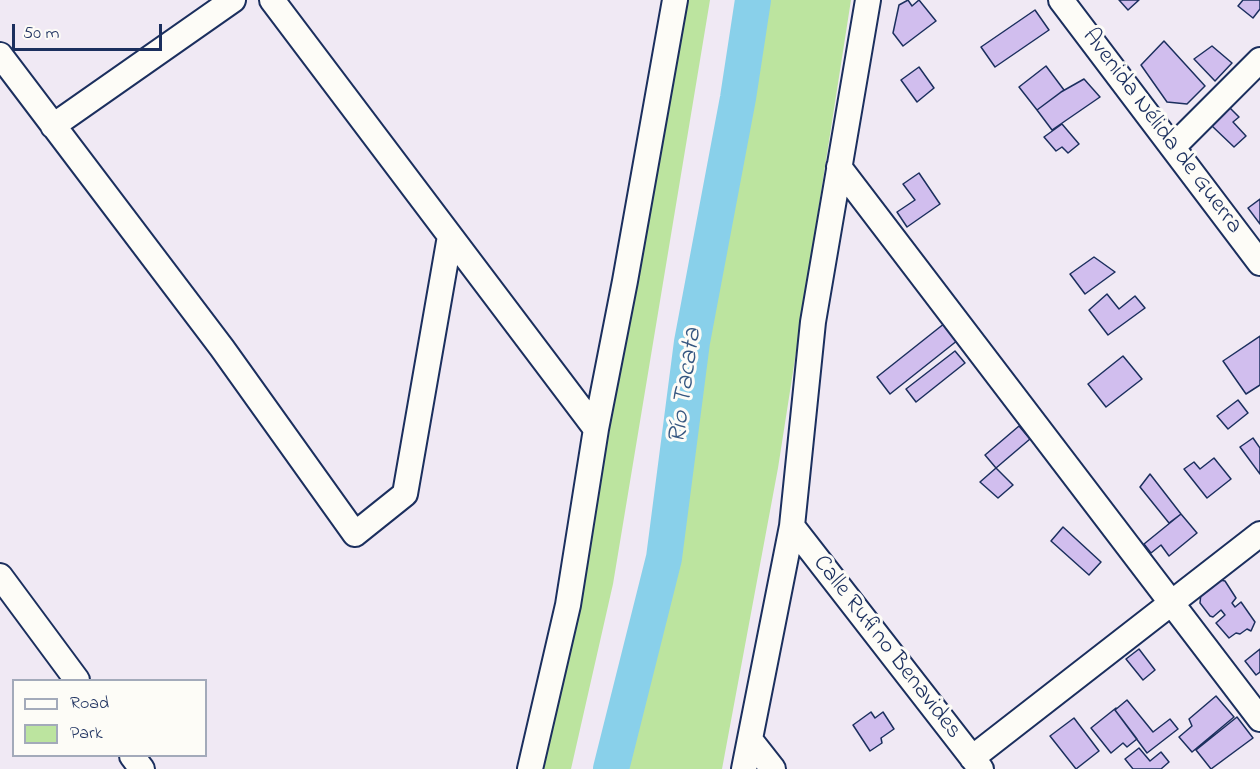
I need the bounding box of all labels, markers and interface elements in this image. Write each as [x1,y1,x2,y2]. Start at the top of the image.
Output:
scale bar [15,12,165,50]
text: 50 m [23,21,60,47]
street label: Avenida Nélida de Guerra [1074,24,1248,240]
water label: Río Tacata [663,326,711,446]
street label: Calle Rufino Benavides [805,550,967,746]
legend [12,679,207,757]
text: Road [70,691,109,717]
text: Park [70,721,103,747]

